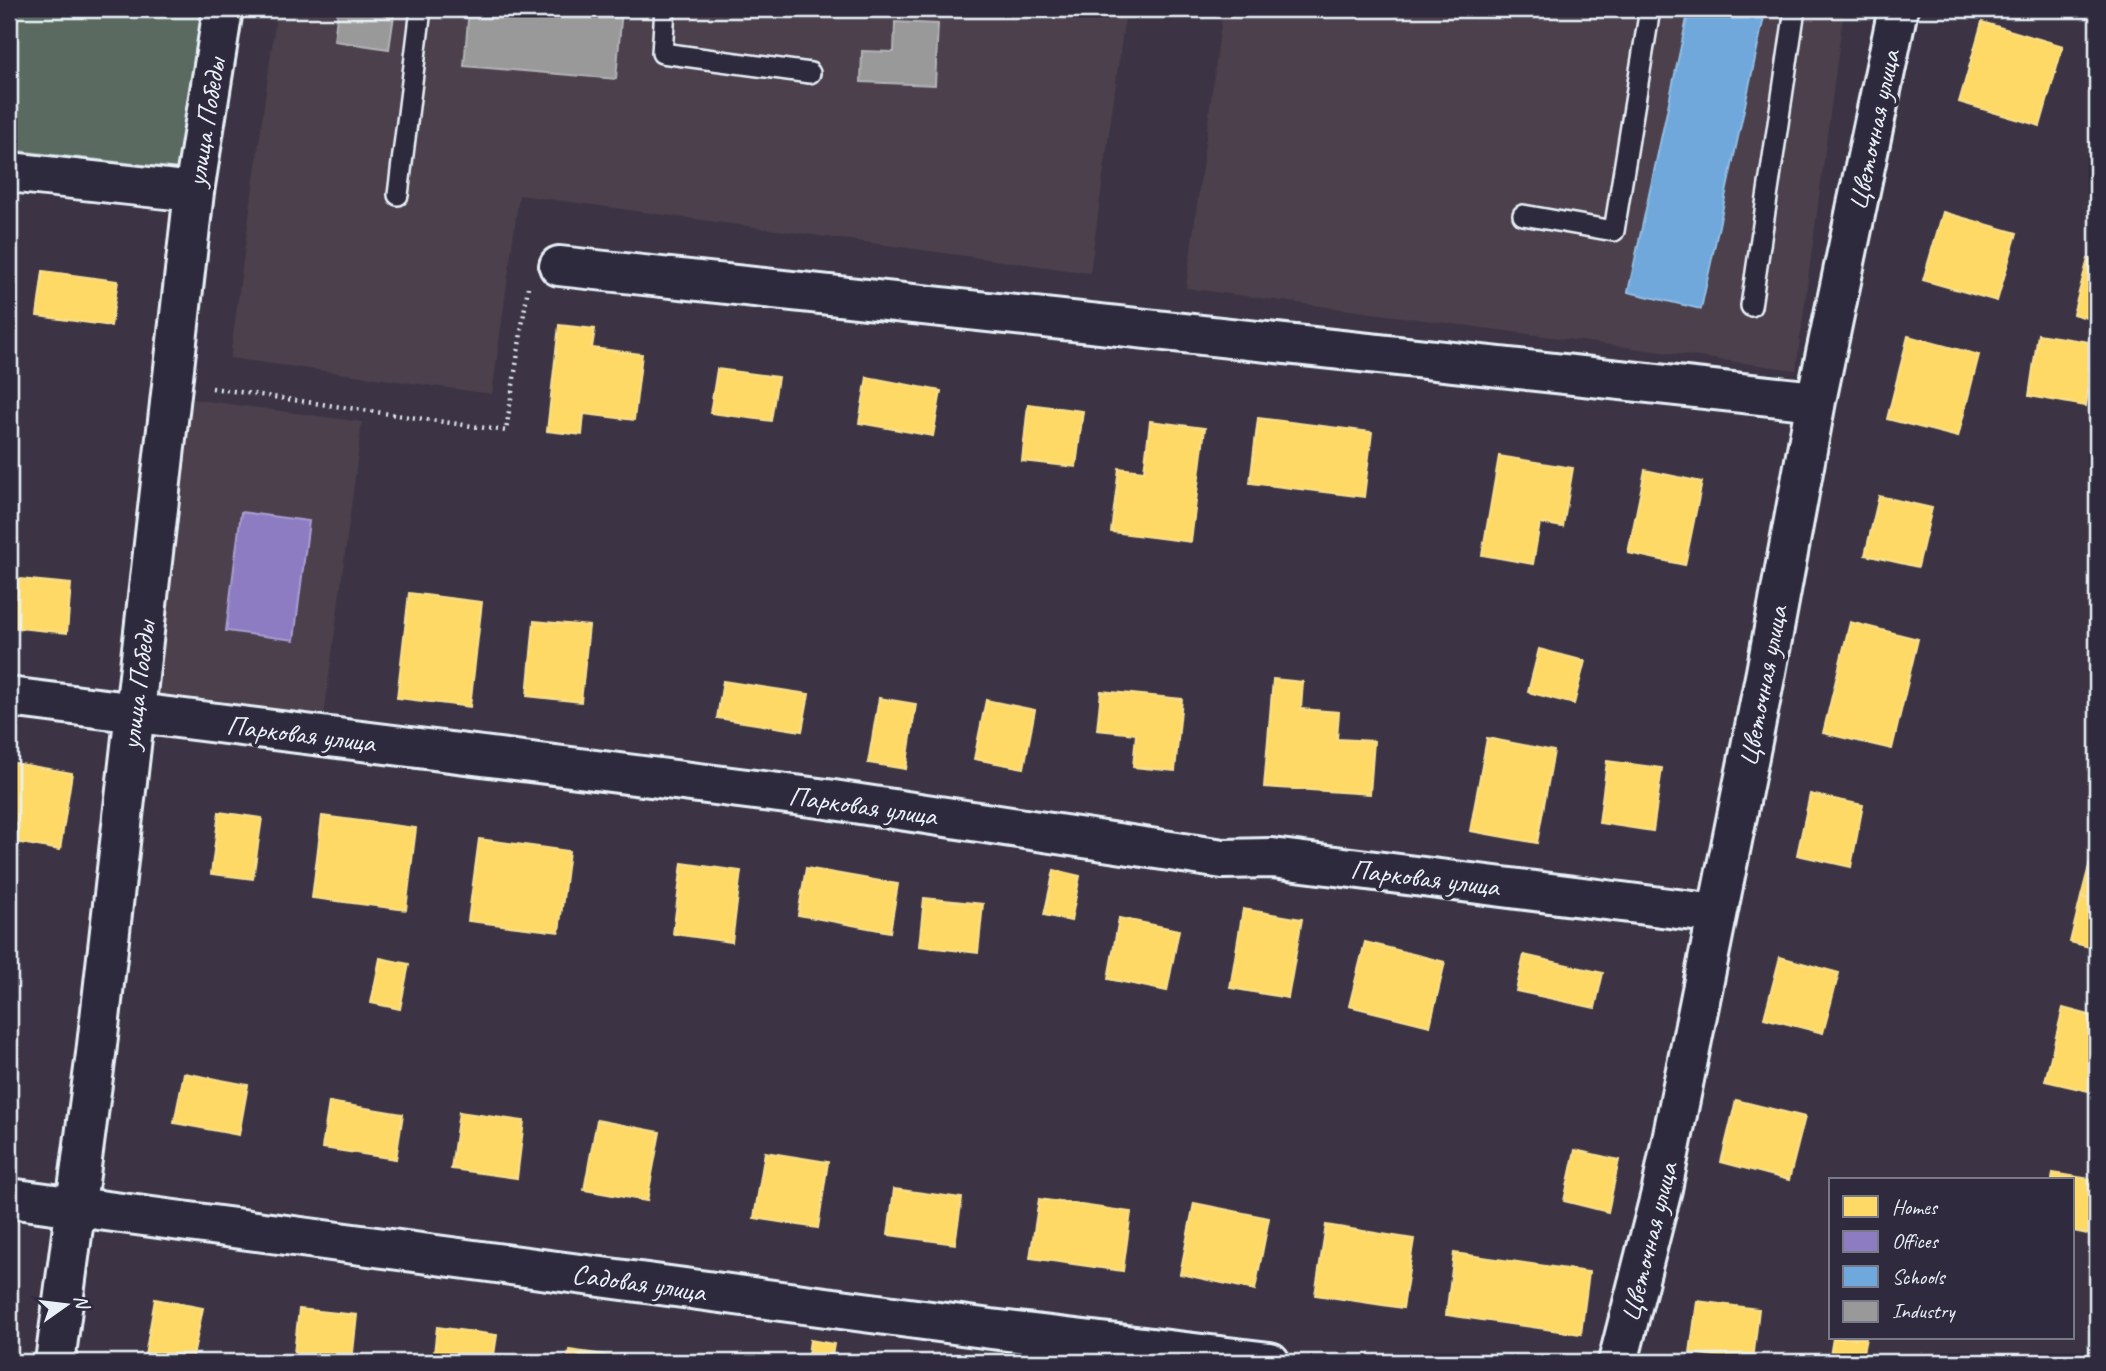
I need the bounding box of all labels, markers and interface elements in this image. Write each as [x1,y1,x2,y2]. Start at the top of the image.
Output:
street label: Цветочная улица [1839,45,1908,213]
street label: улица Победы [178,53,233,191]
street label: Цветочная улица [1730,601,1796,769]
street label: улица Победы [112,617,163,753]
street label: Парковая улица [225,707,379,760]
street label: Парковая улица [787,778,941,833]
street label: Парковая улица [1349,851,1503,904]
street label: Цветочная улица [1612,1157,1686,1325]
legend [1829,1178,2074,1340]
text: Homes [1892,1194,1939,1220]
text: Offices [1892,1228,1939,1254]
street label: Садовая улица [570,1256,710,1309]
text: Schools [1892,1264,1946,1290]
north arrow [32,1270,102,1340]
text: N [68,1293,95,1313]
text: Industry [1892,1298,1956,1324]

